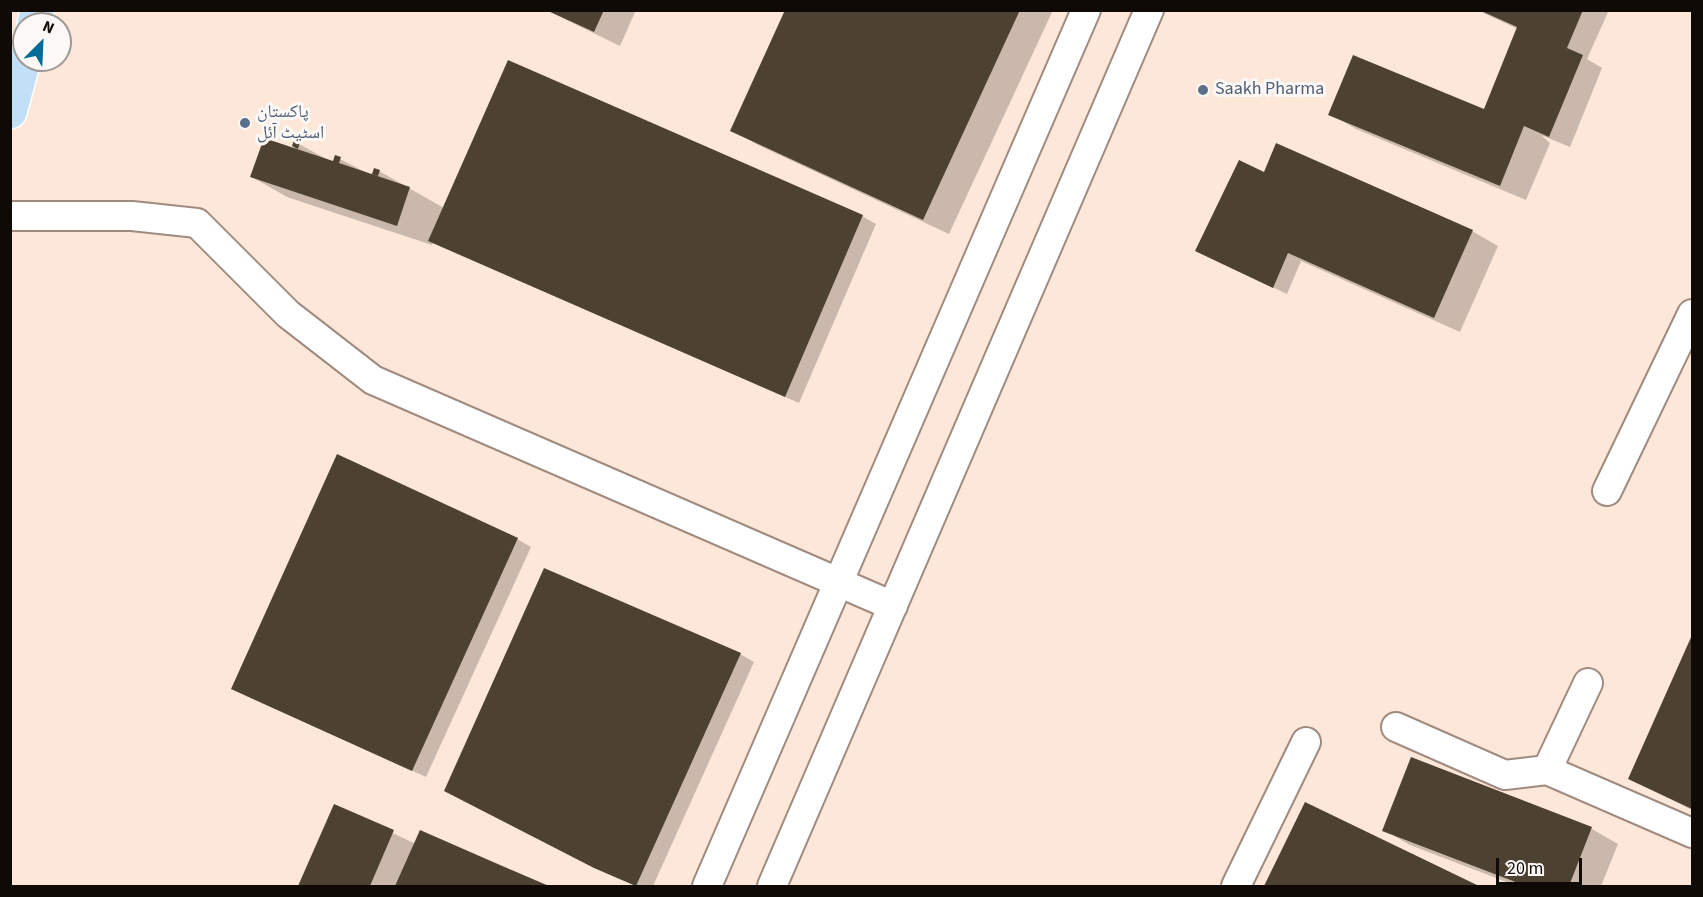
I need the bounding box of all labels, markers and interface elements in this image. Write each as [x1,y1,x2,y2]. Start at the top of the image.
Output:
north arrow [12,12,72,72]
text: N [39,15,58,40]
place label: Saakh Pharma [1215,79,1324,101]
marker: Saakh Pharma [1196,83,1210,97]
place label: پاکستان اسٹیٹ آئل [257,102,324,144]
marker: پاکستان اسٹیٹ آئل [238,116,252,130]
scale bar [1499,846,1584,884]
text: 20 m [1507,856,1543,881]

